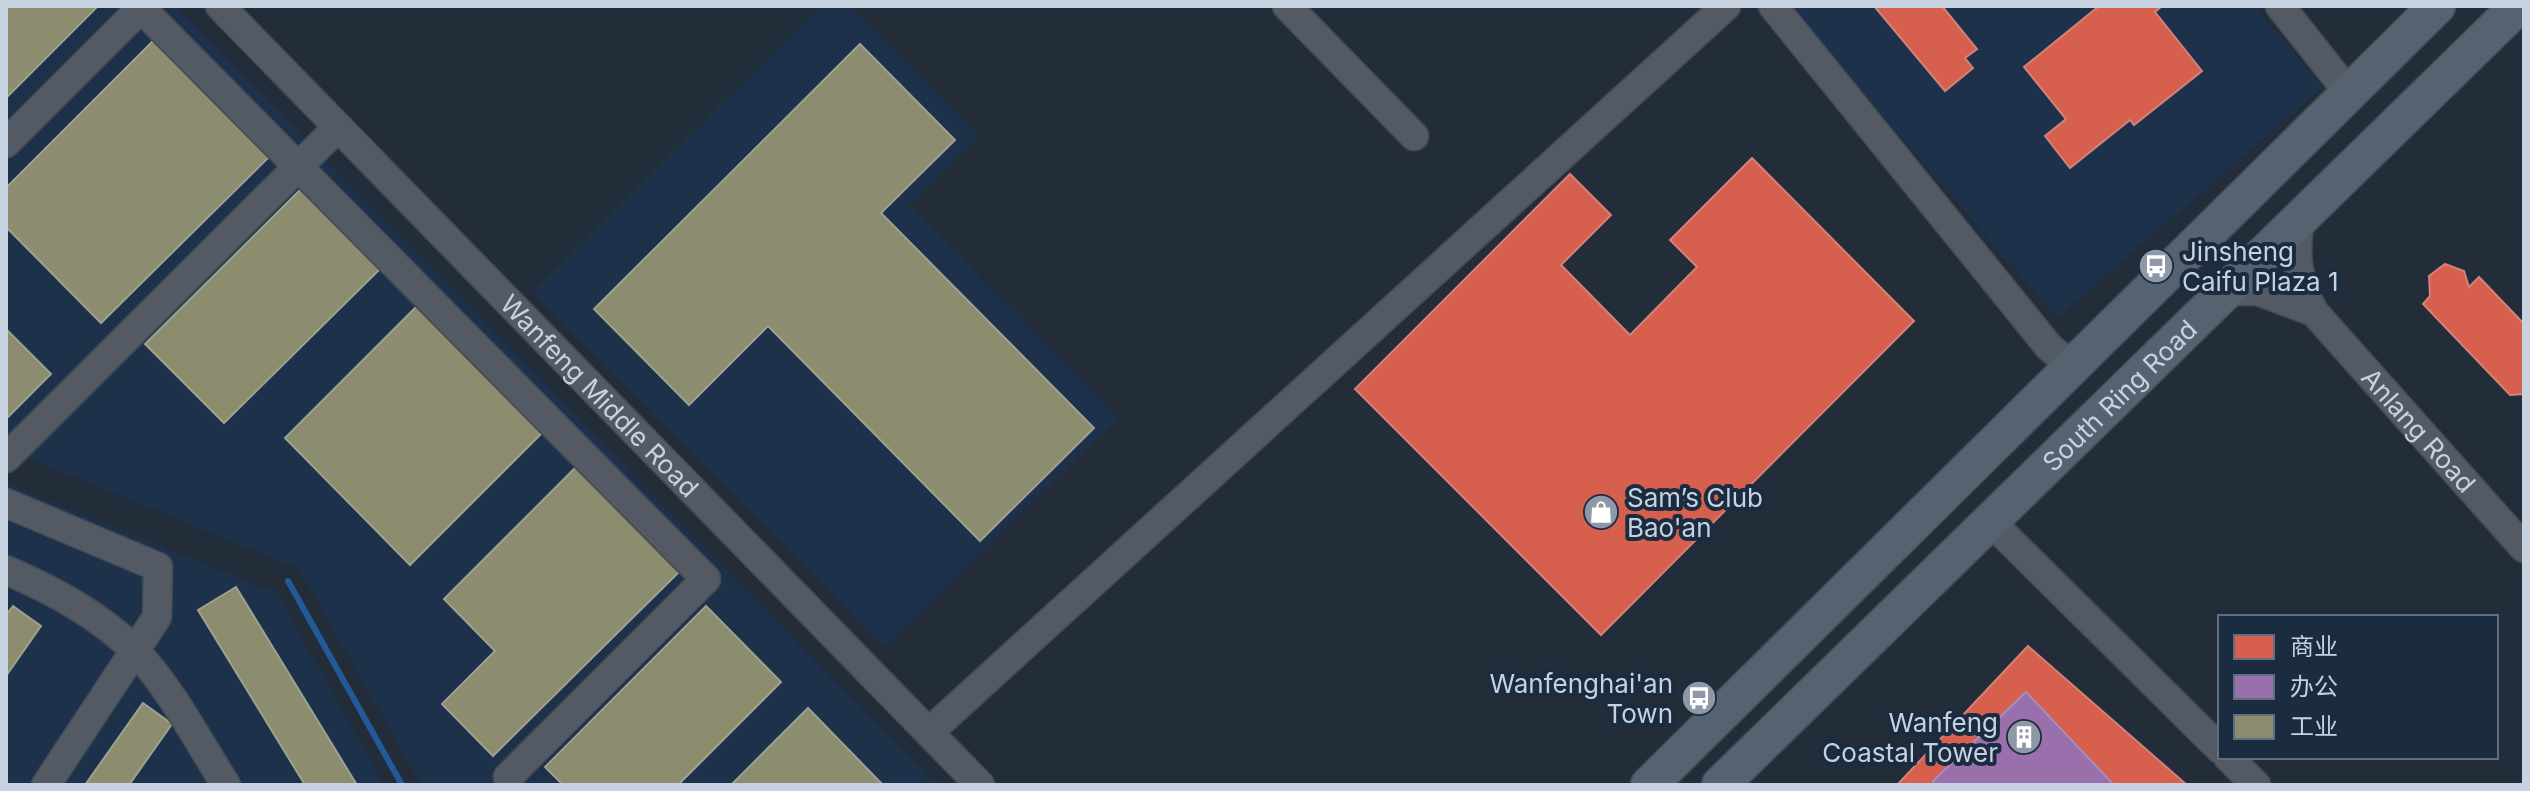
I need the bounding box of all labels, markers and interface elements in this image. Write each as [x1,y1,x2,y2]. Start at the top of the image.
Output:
place label: Jinsheng Caifu Plaza 1 [2182,236,2339,297]
bus stop icon: Jinsheng Caifu Plaza 1 [2137,247,2175,285]
street label: Wanfeng Middle Road [494,288,705,503]
street label: South Ring Road [2036,313,2203,477]
street label: Anlang Road [2356,362,2482,498]
place label: Sam’s Club Bao'an [1627,482,1763,543]
shop icon: Sam’s Club Bao'an [1582,493,1620,531]
legend [2218,615,2498,759]
text: 商业 [2290,632,2338,661]
place label: Wanfenghai'an Town [1489,668,1673,729]
text: 办公 [2290,672,2338,701]
bus stop icon: Wanfenghai'an Town [1680,679,1718,717]
place label: Wanfeng Coastal Tower [1822,707,1998,768]
text: 工业 [2290,712,2338,741]
building icon: Wanfeng Coastal Tower [2005,718,2043,756]

